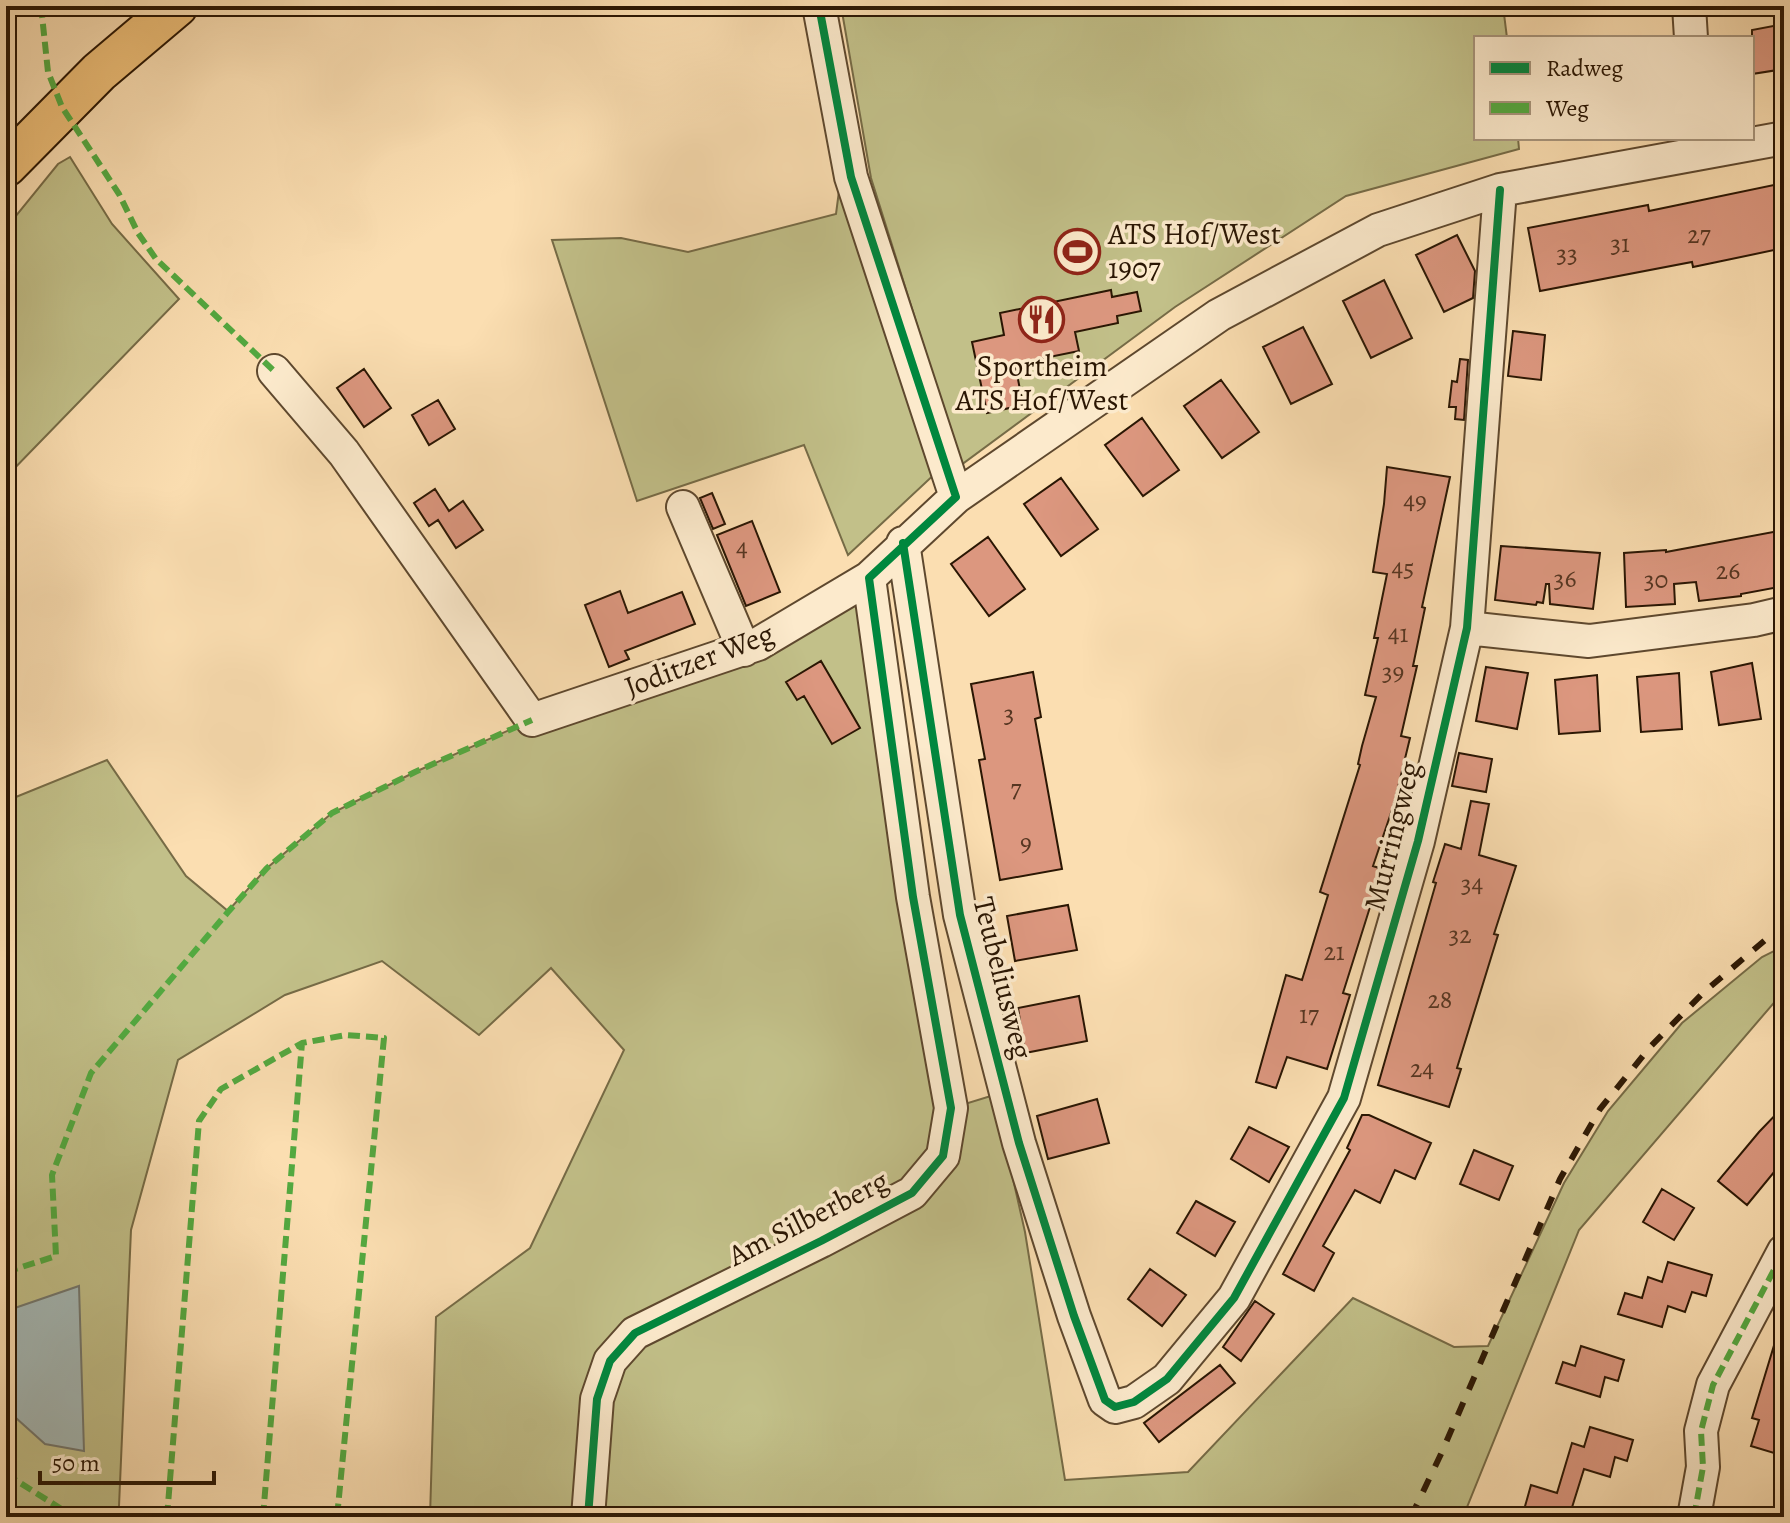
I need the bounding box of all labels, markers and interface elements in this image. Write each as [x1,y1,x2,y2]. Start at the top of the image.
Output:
legend [1474,36,1754,140]
text: Radweg [1546,52,1623,84]
text: Weg [1545,92,1589,124]
place label: ATS Hof/West 1907 [1107,214,1281,288]
house number: 27 [1687,217,1711,252]
house number: 31 [1610,226,1630,261]
sports icon: ATS Hof/West 1907 [1053,227,1101,275]
house number: 33 [1556,236,1578,271]
restaurant icon: Sportheim ATS Hof/West [1018,296,1066,344]
place label: Sportheim ATS Hof/West [955,346,1129,420]
house number: 49 [1403,483,1427,518]
house number: 4 [736,530,748,565]
house number: 45 [1392,550,1414,585]
house number: 26 [1716,553,1740,588]
house number: 36 [1554,561,1576,596]
house number: 30 [1644,562,1668,597]
street label: Joditzer Weg [619,613,779,707]
house number: 41 [1388,616,1408,651]
house number: 39 [1382,654,1404,689]
house number: 3 [1004,696,1014,731]
street label: Murringweg [1354,757,1430,915]
house number: 7 [1011,771,1022,806]
house number: 9 [1020,825,1032,860]
house number: 34 [1461,866,1484,901]
street label: Teubeliusweg [964,893,1042,1063]
house number: 32 [1448,917,1472,952]
house number: 21 [1323,934,1345,969]
house number: 28 [1428,982,1452,1017]
house number: 17 [1299,997,1319,1032]
house number: 24 [1410,1051,1434,1086]
street label: Am Silberberg [720,1161,895,1276]
scale bar [40,1435,214,1485]
text: 50 m [52,1447,100,1479]

